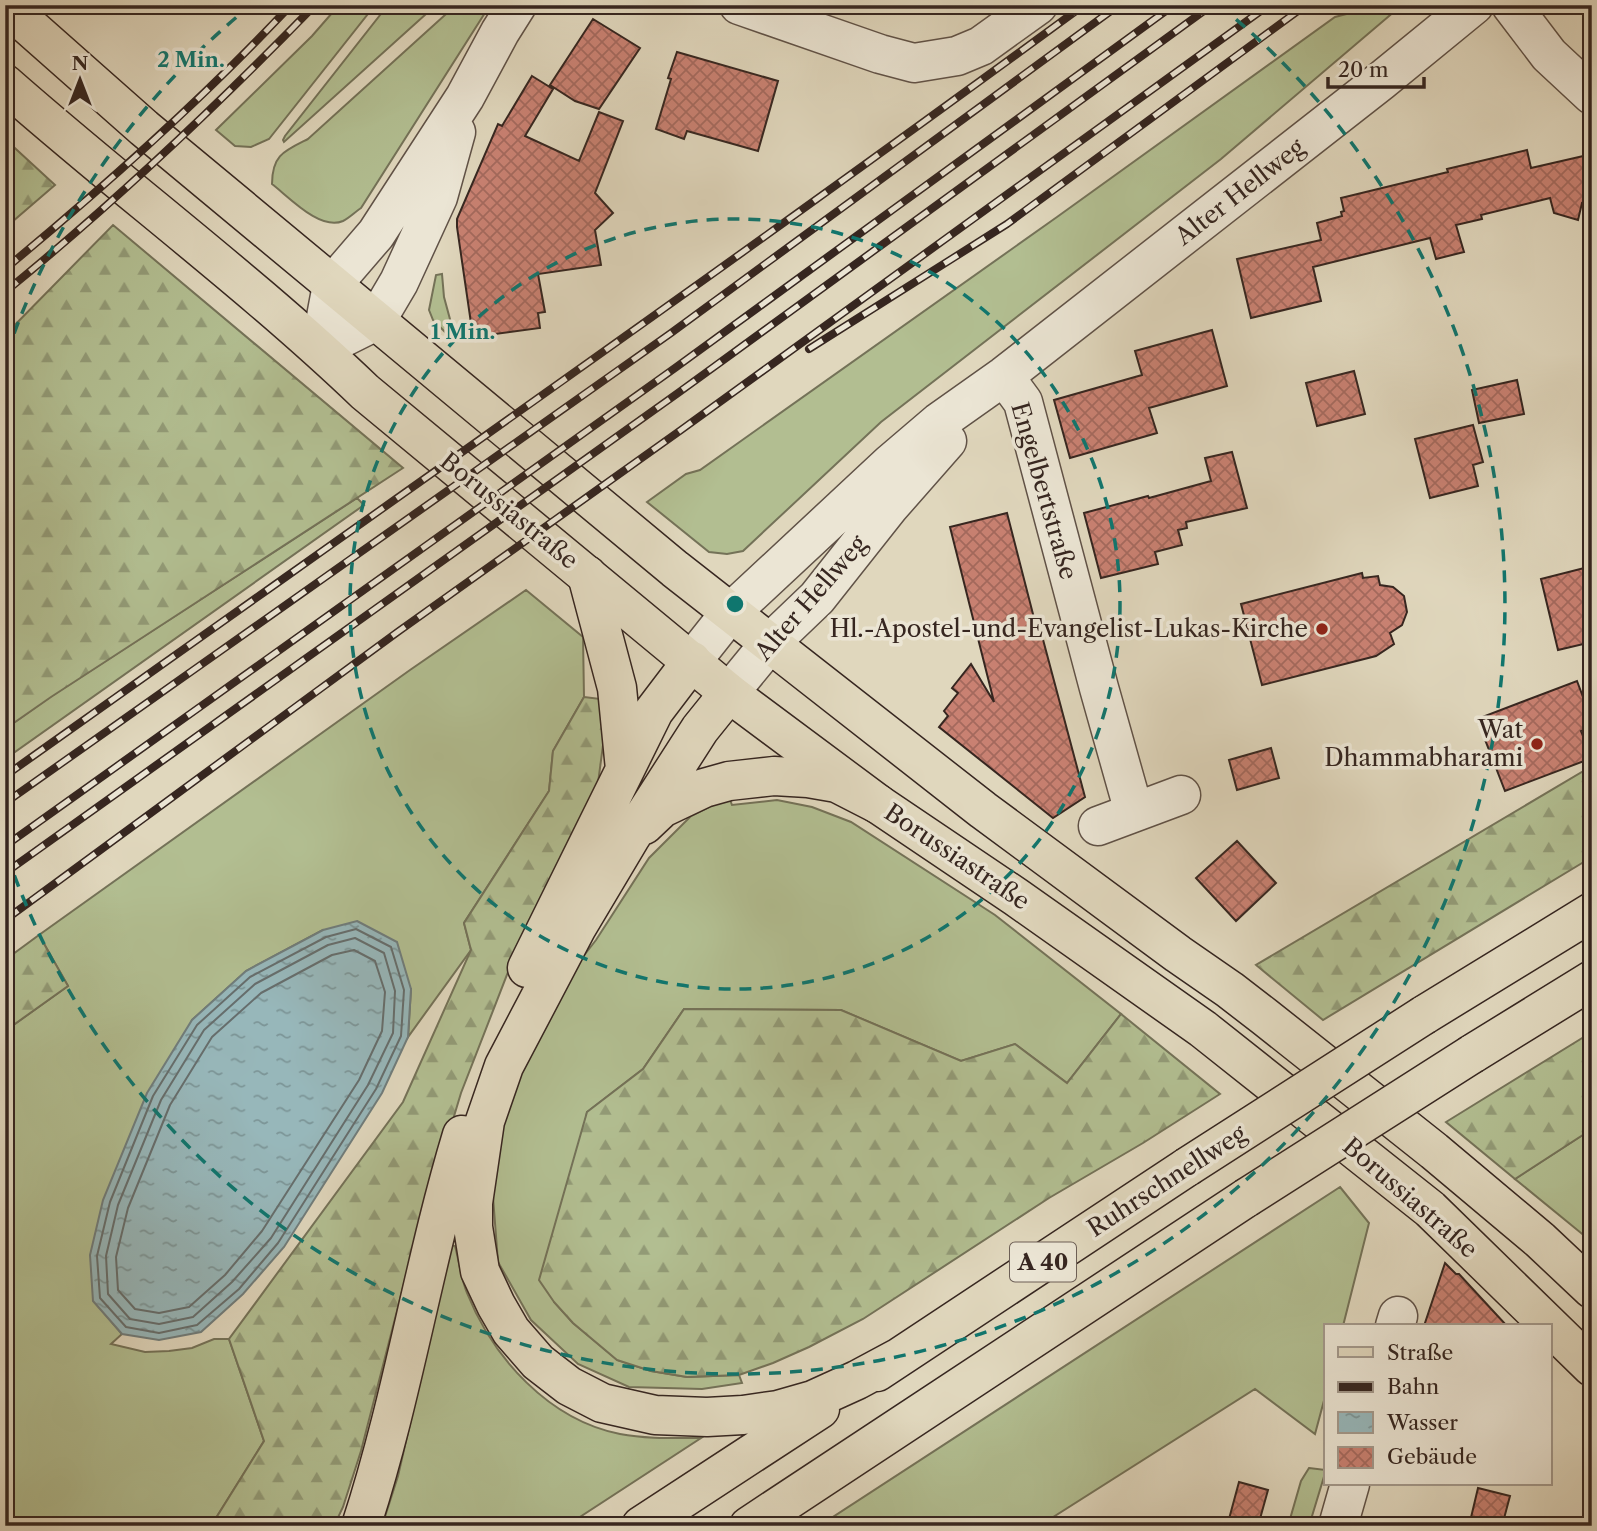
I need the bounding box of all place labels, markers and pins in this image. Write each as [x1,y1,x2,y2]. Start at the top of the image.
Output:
centre of rings [723,592,747,616]
place label: Hl.-Apostel-und-Evangelist-Lukas-Kirche [830,614,1308,643]
marker: Hl.-Apostel-und-Evangelist-Lukas-Kirche [1314,621,1330,637]
place label: Wat Dhammabharami [1324,715,1524,772]
marker: Wat Dhammabharami [1529,736,1545,752]

